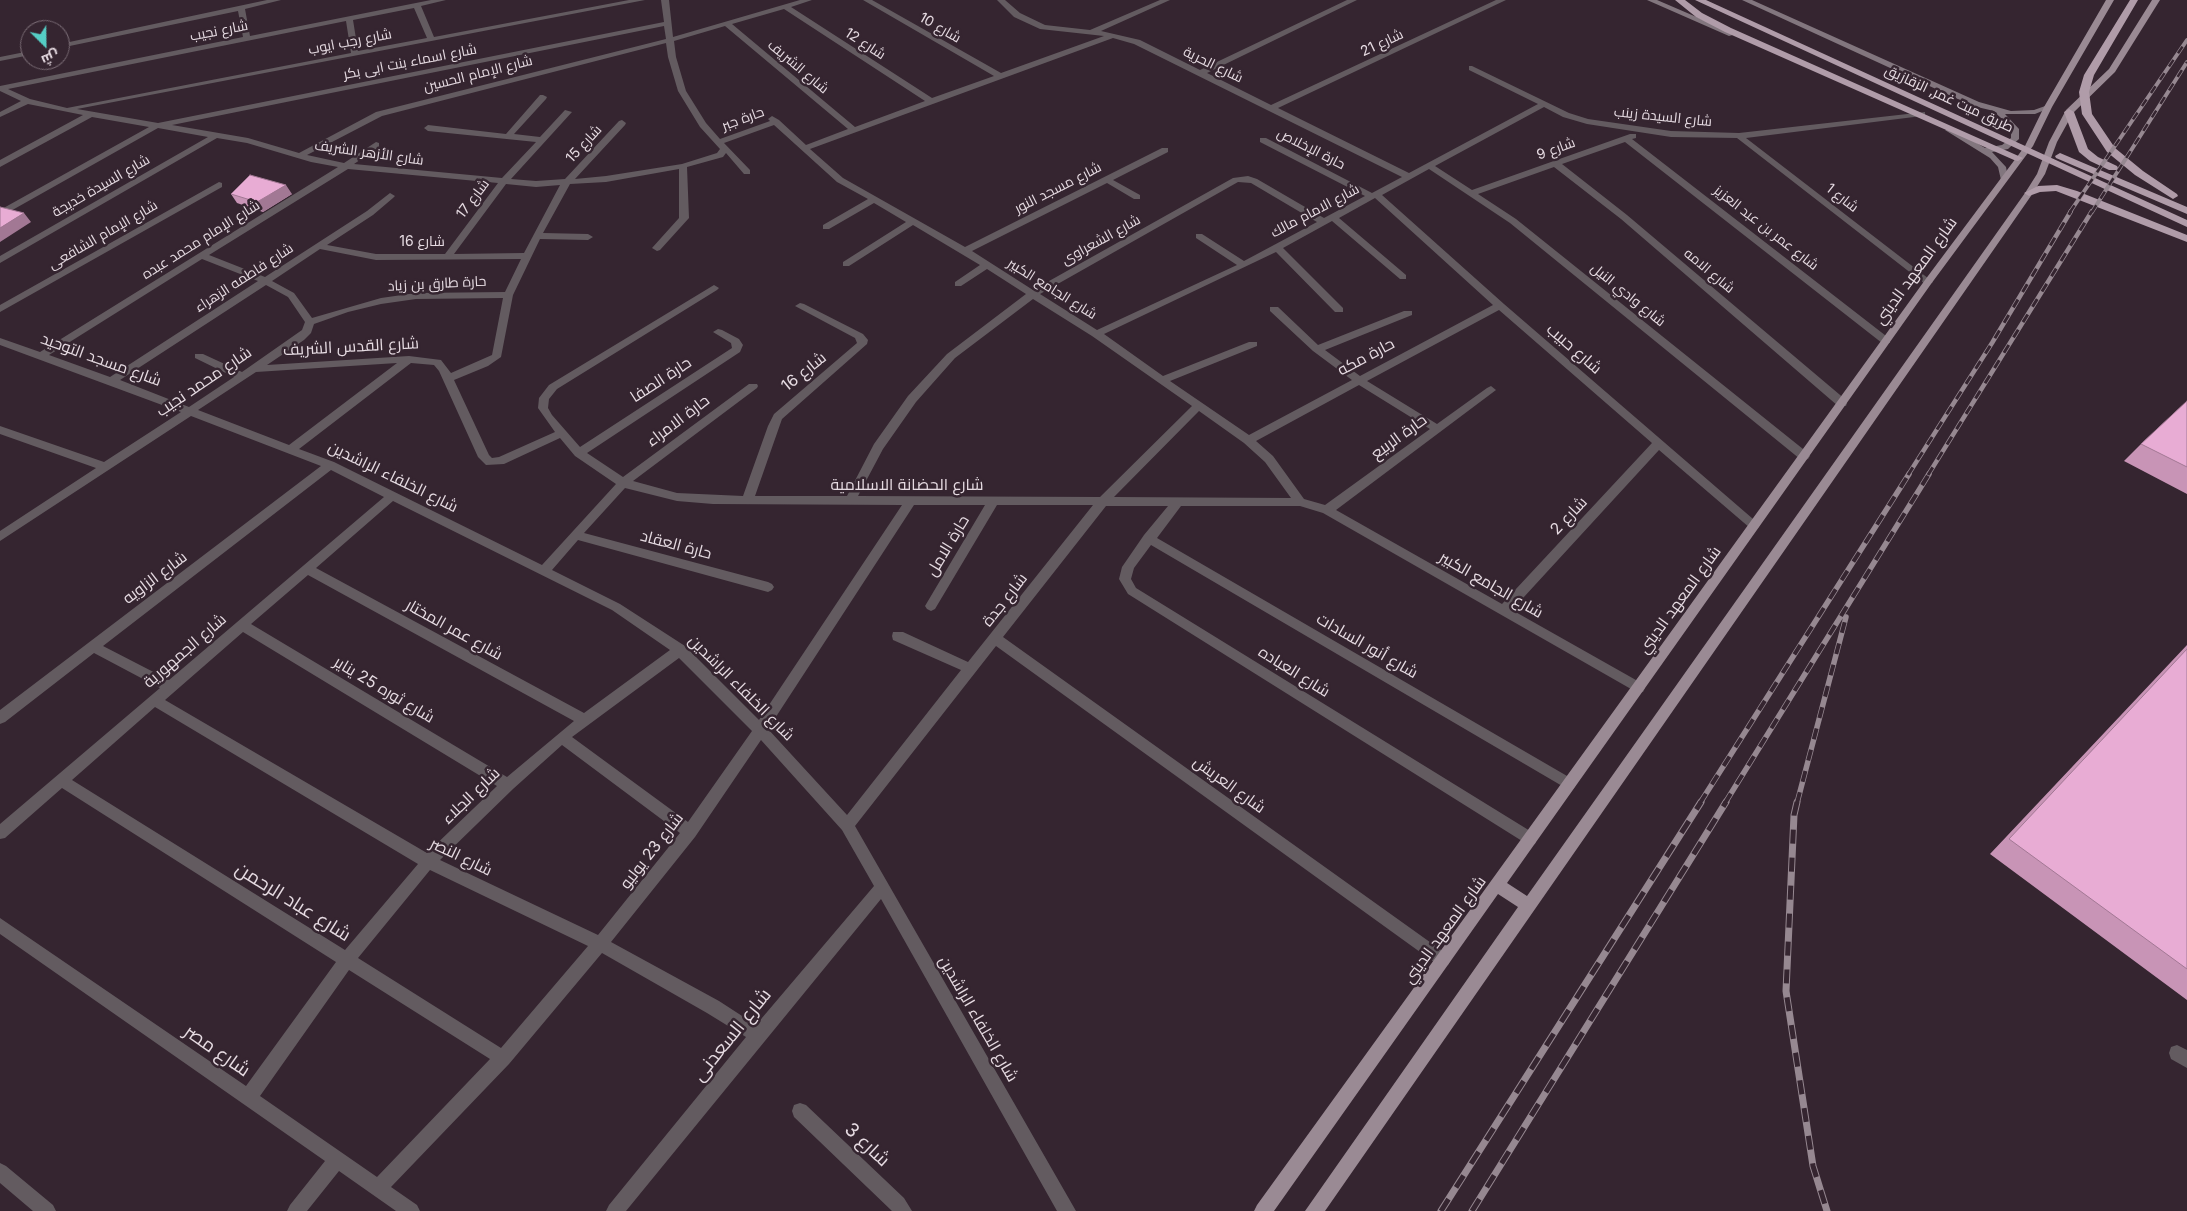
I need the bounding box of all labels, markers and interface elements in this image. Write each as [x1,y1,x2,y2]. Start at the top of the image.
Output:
street label: شارع 10 [916,9,964,47]
street label: شارع نجيب [189,17,249,45]
north arrow [20,20,70,70]
street label: شارع 12 [841,25,889,63]
street label: شارع رجب ايوب [307,26,393,58]
street label: شارع 21 [1358,26,1406,60]
street label: شارع الشريف [764,37,832,97]
street label: شارع اسماء بنت ابى بكر [342,41,478,83]
street label: شارع الحرية [1180,43,1246,87]
text: ش [39,47,62,70]
street label: شارع الإمام الحسين [422,52,534,96]
street label: طريق ميت غمر, الزقازيق [1882,62,2016,136]
street label: شارع السيدة زينب [1613,103,1713,131]
street label: حارة جبر [720,104,766,134]
street label: شارع 15 [562,122,606,166]
street label: حارة الإخلاص [1274,125,1348,173]
street label: شارع 9 [1534,134,1578,164]
street label: شارع الأزهر الشريف [313,137,425,169]
street label: شارع السيدة خديجة [49,151,153,221]
street label: شارع مسجد النور [1012,159,1104,217]
street label: شارع 17 [453,176,493,222]
street label: شارع 1 [1822,180,1862,216]
street label: شارع الامام مالك [1268,181,1362,241]
street label: شارع عمر بن عبد العزيز [1710,182,1822,274]
street label: شارع الإمام الشافعى [45,197,161,273]
street label: شارع الإمام محمد عبده [139,197,263,283]
street label: شارع الشعراوى [1059,211,1143,269]
street label: شارع المعهد الديني [1871,214,1961,328]
street label: شارع 16 [399,234,445,250]
street label: شارع فاطمه الزهراء [192,240,296,316]
street label: شارع الامه [1680,245,1738,297]
street label: شارع الجامع الكبير [1004,255,1100,323]
street label: شارع وادي النيل [1587,260,1669,330]
street label: حارة طارق بن زياد [387,273,487,295]
street label: شارع حبيب [1542,320,1606,378]
street label: شارع مسجد التوحيد [38,329,164,391]
street label: شارع القدس الشريف [282,334,420,360]
street label: حارة مكه [1334,334,1398,380]
street label: شارع محمد نجيب [153,343,255,421]
street label: شارع 16 [778,348,830,396]
street label: حارة الصفا [627,353,695,407]
street label: حارة الامراء [643,391,713,451]
street label: حارة الربيع [1367,410,1431,464]
street label: شارع الخلفاء الراشدين [325,437,461,517]
street label: شارع الحضانة الاسلامية [830,475,984,495]
street label: شارع 2 [1547,493,1591,539]
street label: حارة الامل [922,512,974,580]
street label: حارة العقاد [638,526,714,564]
street label: شارع المعهد الديني [1635,543,1725,657]
street label: شارع الجامع الكبير [1436,547,1546,623]
street label: شارع الزاويه [119,548,191,608]
street label: شارع جدة [978,570,1032,630]
street label: شارع عمر المختار [402,595,506,665]
street label: شارع أنور السادات [1313,609,1421,683]
street label: شارع الجمهورية [140,610,230,692]
street label: شارع الخلفاء الراشدين [684,631,798,745]
street label: شارع العباده [1255,642,1333,702]
street label: شارع ثوره 25 يناير [330,652,438,728]
street label: شارع العريش [1189,752,1269,818]
street label: شارع الجلاء [438,764,504,828]
street label: شارع 23 يوليو [616,809,688,893]
street label: شارع النصر [427,834,495,880]
street label: شارع عباد الرحمن [231,857,355,947]
street label: شارع المعهد الديني [1400,873,1490,987]
street label: شارع الخلفاء الراشدين [934,953,1022,1085]
street label: شارع السعدنى [688,984,776,1086]
street label: شارع مصر [179,1020,255,1082]
street label: شارع 3 [840,1118,894,1172]

